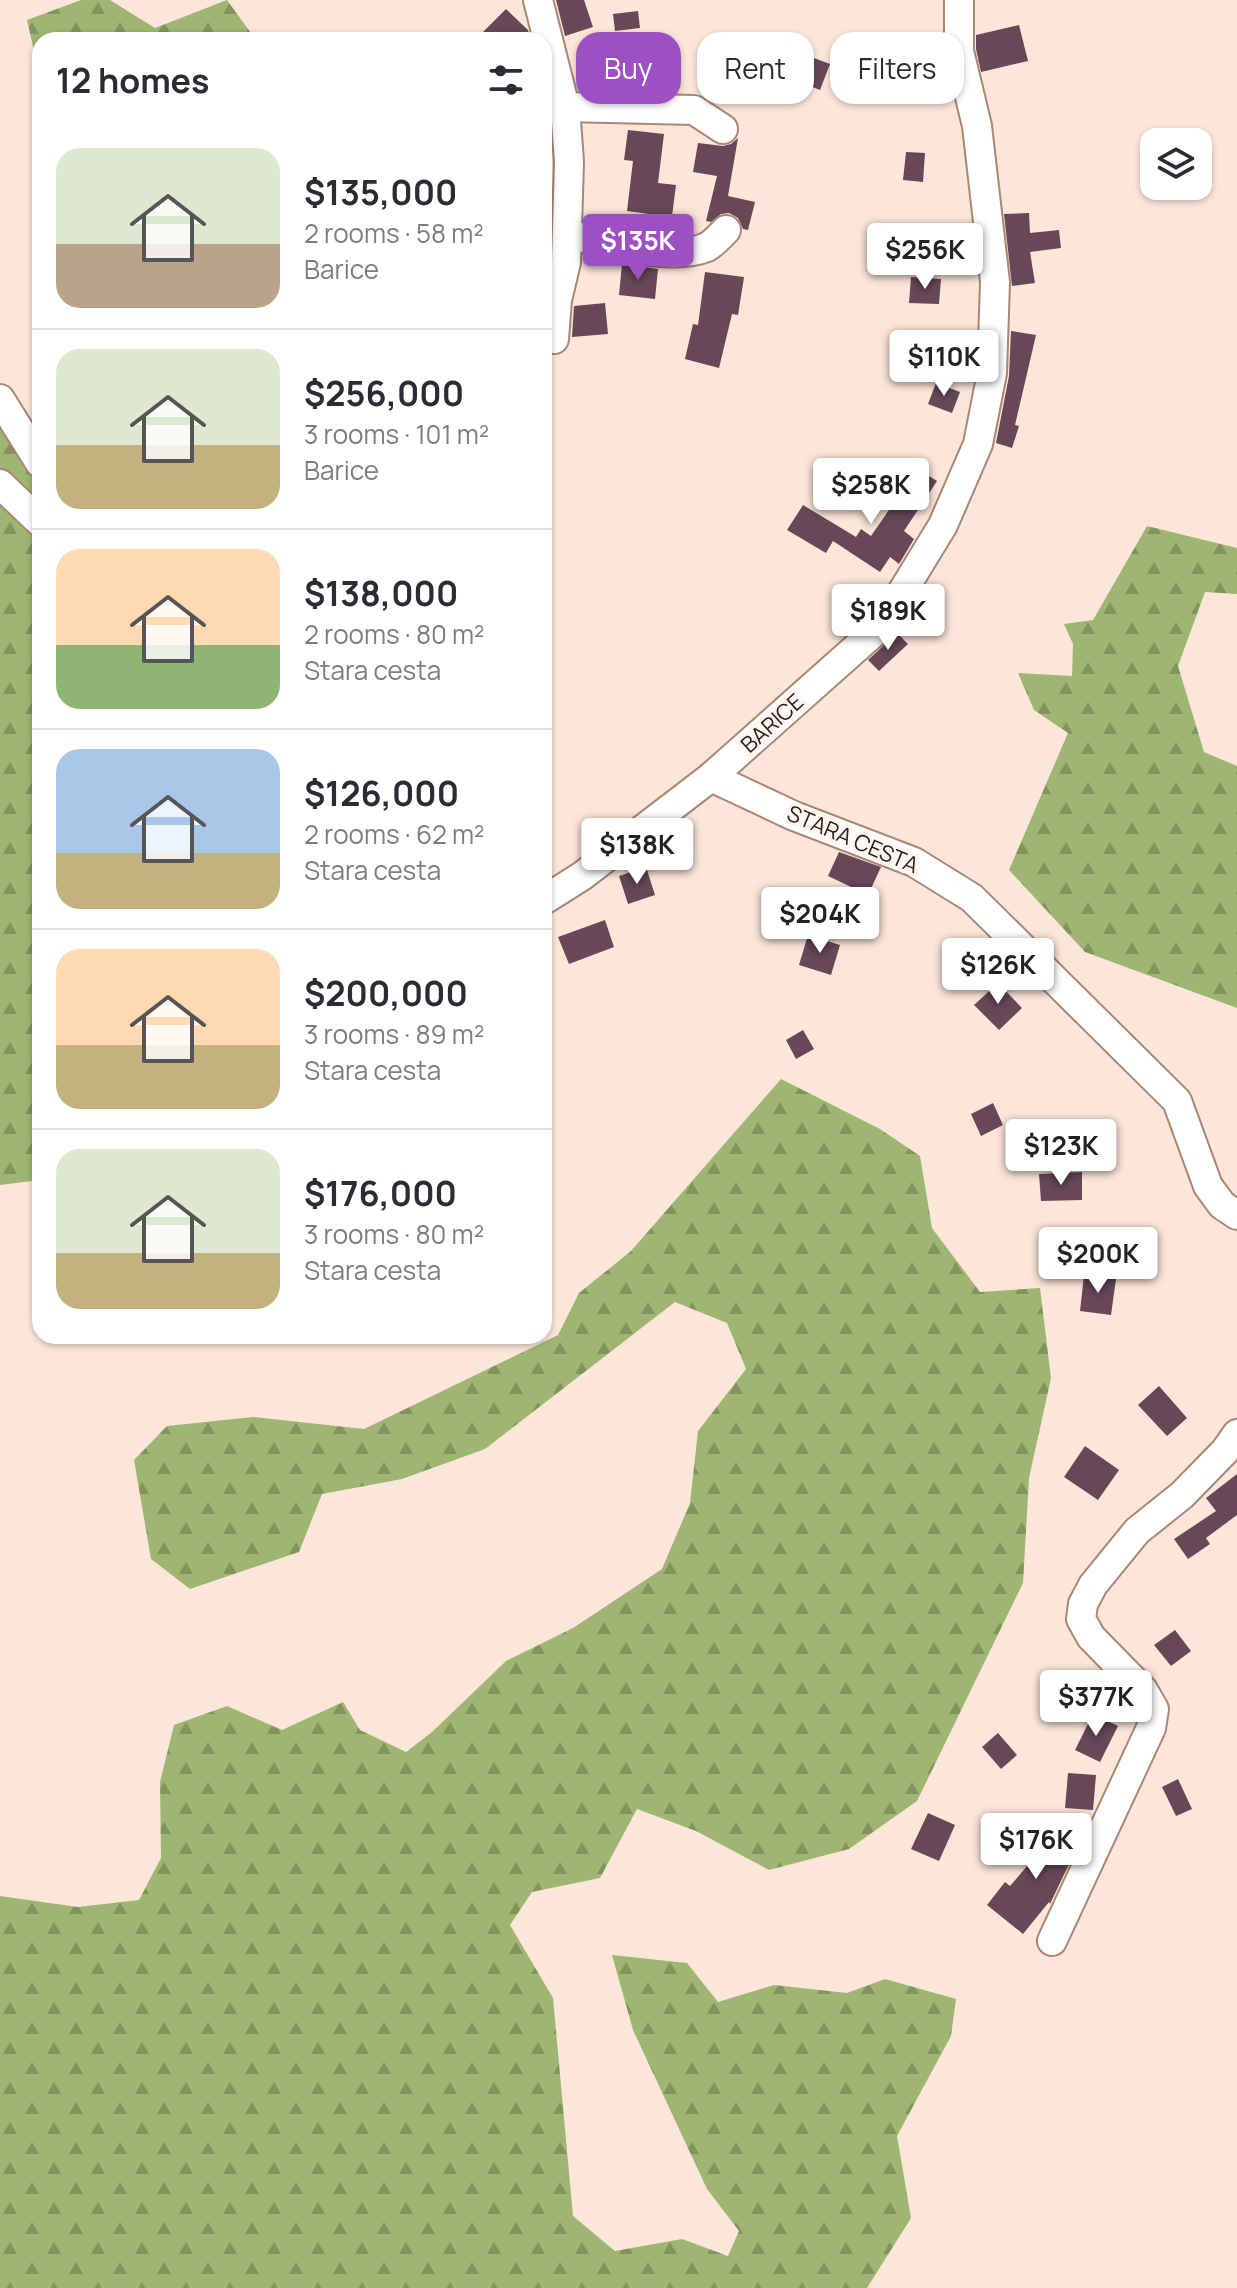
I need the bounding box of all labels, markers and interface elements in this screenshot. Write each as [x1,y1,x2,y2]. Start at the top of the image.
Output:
chip: Buy [576,32,681,104]
chip: Rent [697,32,814,104]
chip: Filters [830,32,964,104]
text: 12 homes [56,57,209,103]
icon: filters [484,58,528,102]
map controls [1140,128,1212,200]
button: layers [1140,128,1212,200]
text: $135,000 [304,169,457,215]
icon: home [120,180,216,276]
pin: $135K [582,214,694,282]
text: 2 rooms · 58 m² [304,215,484,251]
text: $135K [601,222,675,258]
pin: $256K [869,223,981,291]
text: $256K [885,231,965,267]
text: Barice [304,251,379,287]
pin: $110K [888,330,1000,398]
text: $110K [907,338,981,374]
text: $256,000 [304,370,464,416]
icon: home [120,381,216,477]
text: 3 rooms · 101 m² [304,416,489,452]
text: Barice [304,452,379,488]
pin: $258K [815,458,927,526]
text: $258K [831,466,911,502]
text: $138,000 [304,570,458,616]
icon: home [120,581,216,677]
pin: $189K [832,584,944,652]
text: $189K [850,592,926,628]
text: 2 rooms · 80 m² [304,616,484,652]
text: Stara cesta [304,652,441,688]
street label: BARICE [734,687,810,759]
text: $126,000 [304,770,459,816]
icon: home [120,781,216,877]
street label: STARA CESTA [783,798,923,880]
text: 2 rooms · 62 m² [304,816,484,852]
pin: $138K [581,818,693,886]
text: $138K [599,826,675,862]
text: Stara cesta [304,852,441,888]
pin: $204K [764,887,876,955]
text: $204K [779,895,861,931]
pin: $126K [942,938,1054,1006]
text: $126K [960,946,1036,982]
text: $200,000 [304,970,468,1016]
icon: home [120,981,216,1077]
text: 3 rooms · 89 m² [304,1016,484,1052]
text: Stara cesta [304,1052,441,1088]
pin: $123K [1005,1119,1117,1187]
text: $123K [1023,1127,1099,1163]
text: $176,000 [304,1170,457,1216]
icon: home [120,1181,216,1277]
text: 3 rooms · 80 m² [304,1216,484,1252]
pin: $200K [1042,1227,1154,1295]
text: $200K [1057,1235,1139,1271]
text: Stara cesta [304,1252,441,1288]
pin: $377K [1040,1670,1152,1738]
text: $377K [1058,1678,1134,1714]
pin: $176K [980,1813,1092,1881]
text: $176K [999,1821,1073,1857]

